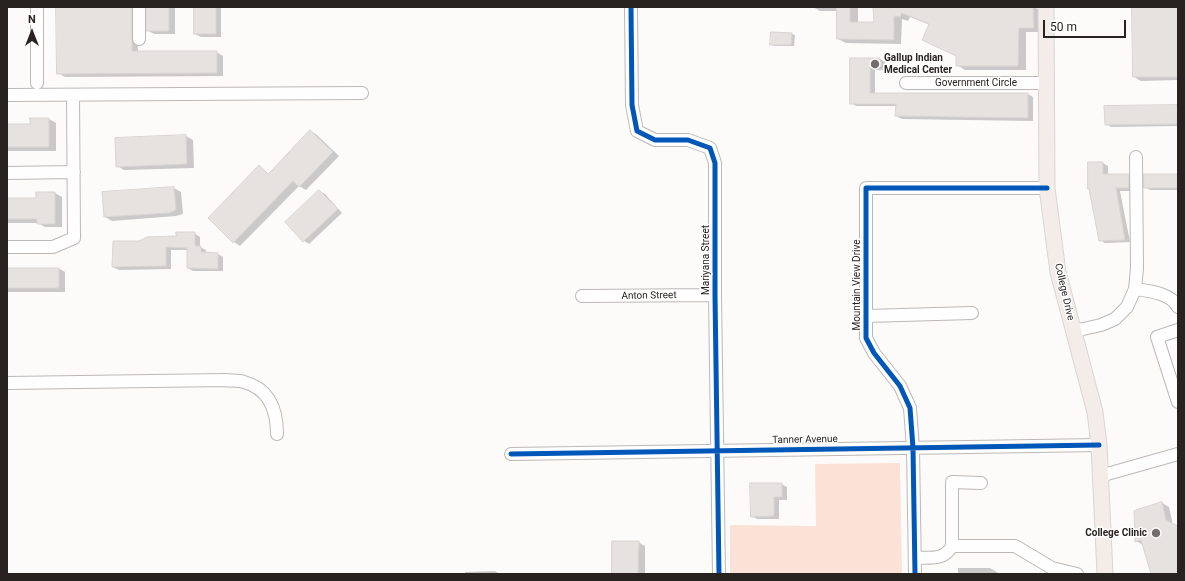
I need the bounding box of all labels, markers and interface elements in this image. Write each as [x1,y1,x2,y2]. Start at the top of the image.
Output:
north arrow [12,12,52,52]
scale bar [1045,12,1128,38]
text: N [28,13,36,26]
text: 50 m [1050,20,1077,34]
place label: Gallup Indian Medical Center [884,52,952,76]
marker: Gallup Indian Medical Center [869,58,881,70]
street label: Government Circle [935,77,1017,89]
street label: Mariyana Street [700,225,712,295]
street label: Mountain View Drive [851,239,863,331]
street label: College Drive [1052,262,1076,322]
street label: Anton Street [621,290,677,302]
street label: Tanner Avenue [772,433,838,447]
place label: College Clinic [1085,527,1147,539]
marker: College Clinic [1150,527,1162,539]

